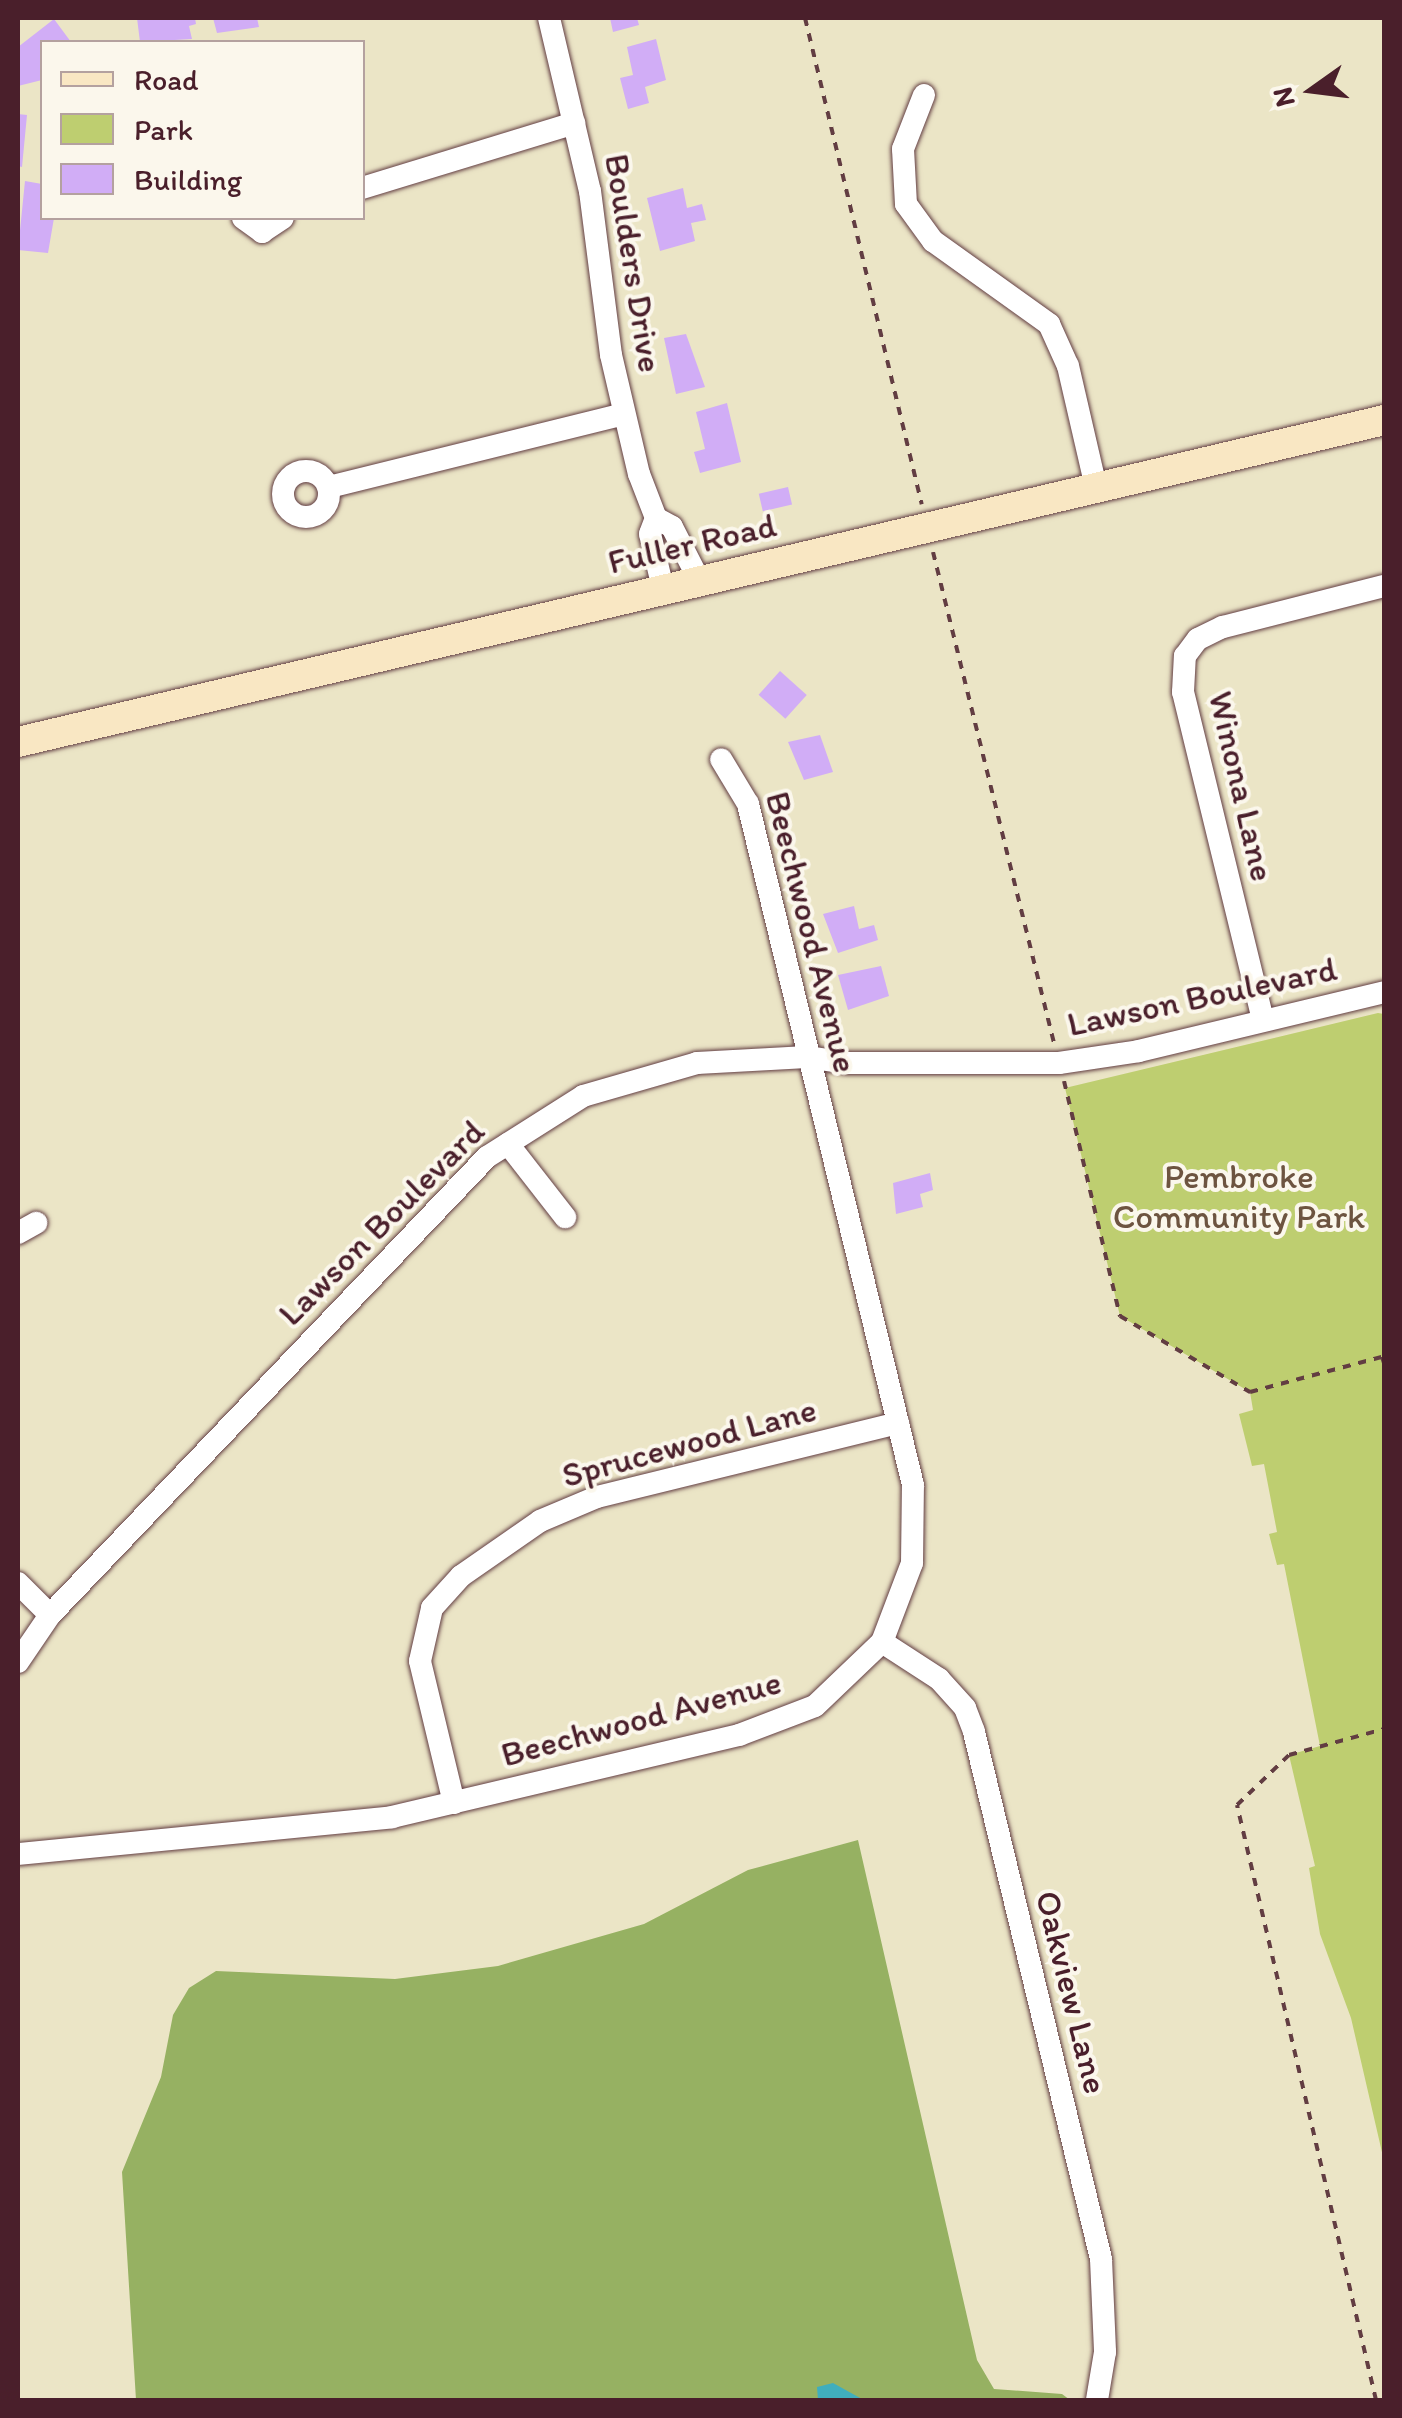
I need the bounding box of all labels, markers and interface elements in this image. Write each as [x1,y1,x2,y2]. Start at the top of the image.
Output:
legend [40,40,365,220]
north arrow [1262,40,1362,140]
text: Road [134,61,199,98]
text: N [1264,84,1302,111]
text: Park [134,111,193,148]
street label: Boulders Drive [596,150,672,376]
text: Building [134,161,242,198]
street label: Fuller Road [604,503,780,583]
street label: Winona Lane [1200,687,1284,885]
street label: Beechwood Avenue [757,788,867,1076]
street label: Lawson Boulevard [1063,947,1341,1045]
street label: Lawson Boulevard [269,1110,493,1334]
park label: Pembroke Community Park [1113,1155,1365,1237]
street label: Sprucewood Lane [557,1388,821,1496]
street label: Beechwood Avenue [497,1661,785,1775]
street label: Oakview Lane [1027,1886,1117,2098]

